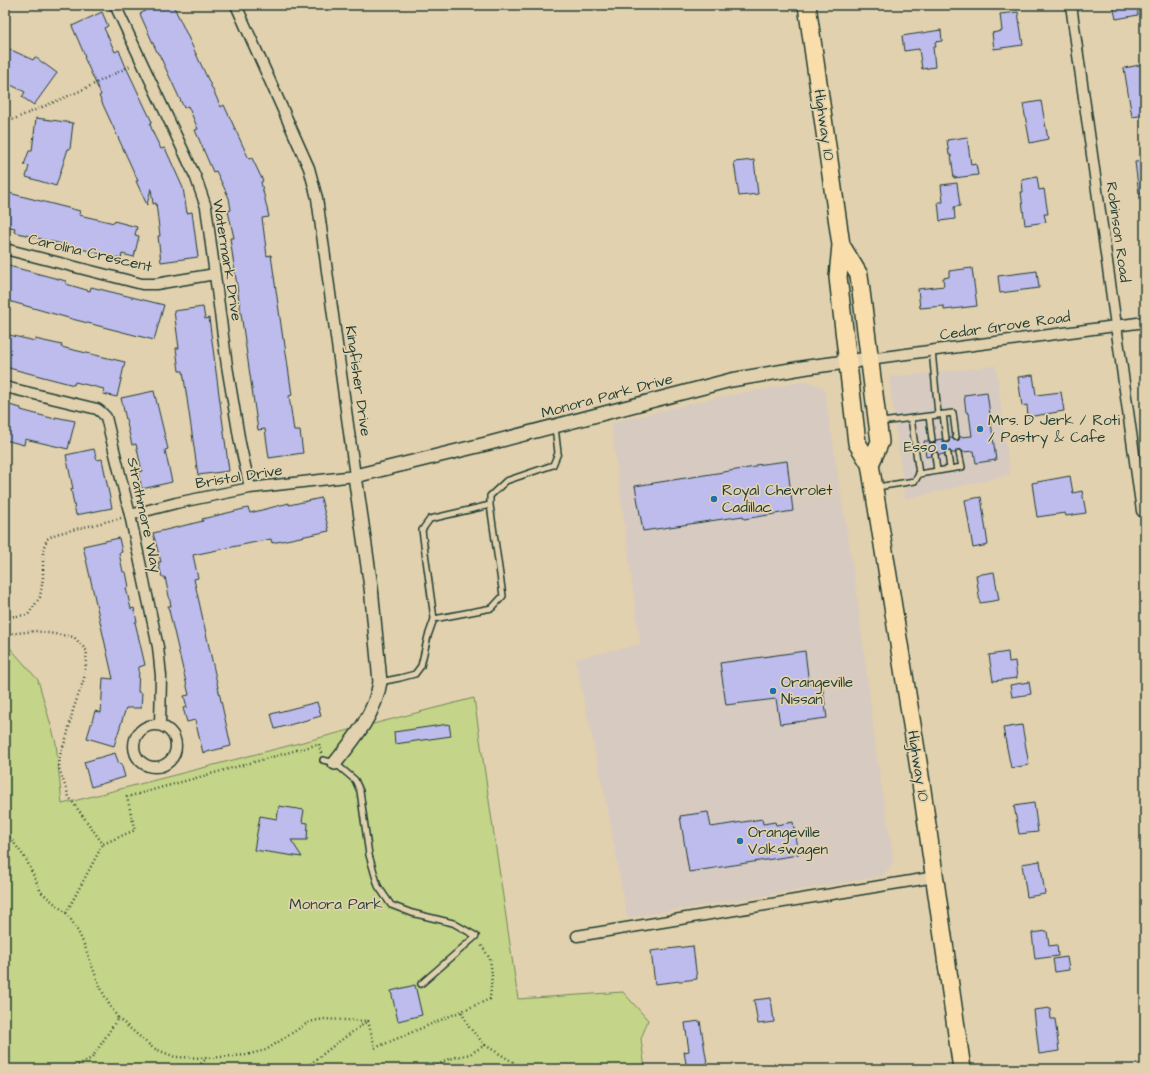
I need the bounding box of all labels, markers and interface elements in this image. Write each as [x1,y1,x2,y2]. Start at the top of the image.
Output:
street label: Highway 10 [808,88,839,163]
street label: Robinson Road [1101,180,1135,284]
street label: Watermark Drive [207,198,247,322]
street label: Carolina Crescent [26,229,154,277]
street label: Cedar Grove Road [938,306,1072,346]
street label: Kingfisher Drive [339,324,376,438]
street label: Monora Park Drive [539,368,675,424]
place label: Mrs. D Jerk / Roti / Pastry & Cafe [988,410,1121,449]
marker: Mrs. D Jerk / Roti / Pastry & Cafe [975,424,985,434]
place label: Esso [904,437,937,458]
marker: Esso [939,442,949,452]
street label: Strathmore Way [121,455,166,575]
street label: Bristol Drive [194,460,284,494]
place label: Royal Chevrolet Cadillac [722,480,833,518]
marker: Royal Chevrolet Cadillac [709,494,719,504]
place label: Orangeville Nissan [781,672,853,710]
marker: Orangeville Nissan [768,686,778,696]
street label: Highway 10 [901,729,934,804]
place label: Orangeville Volkswagen [748,822,829,861]
marker: Orangeville Volkswagen [735,836,745,846]
park label: Monora Park [289,894,383,915]

